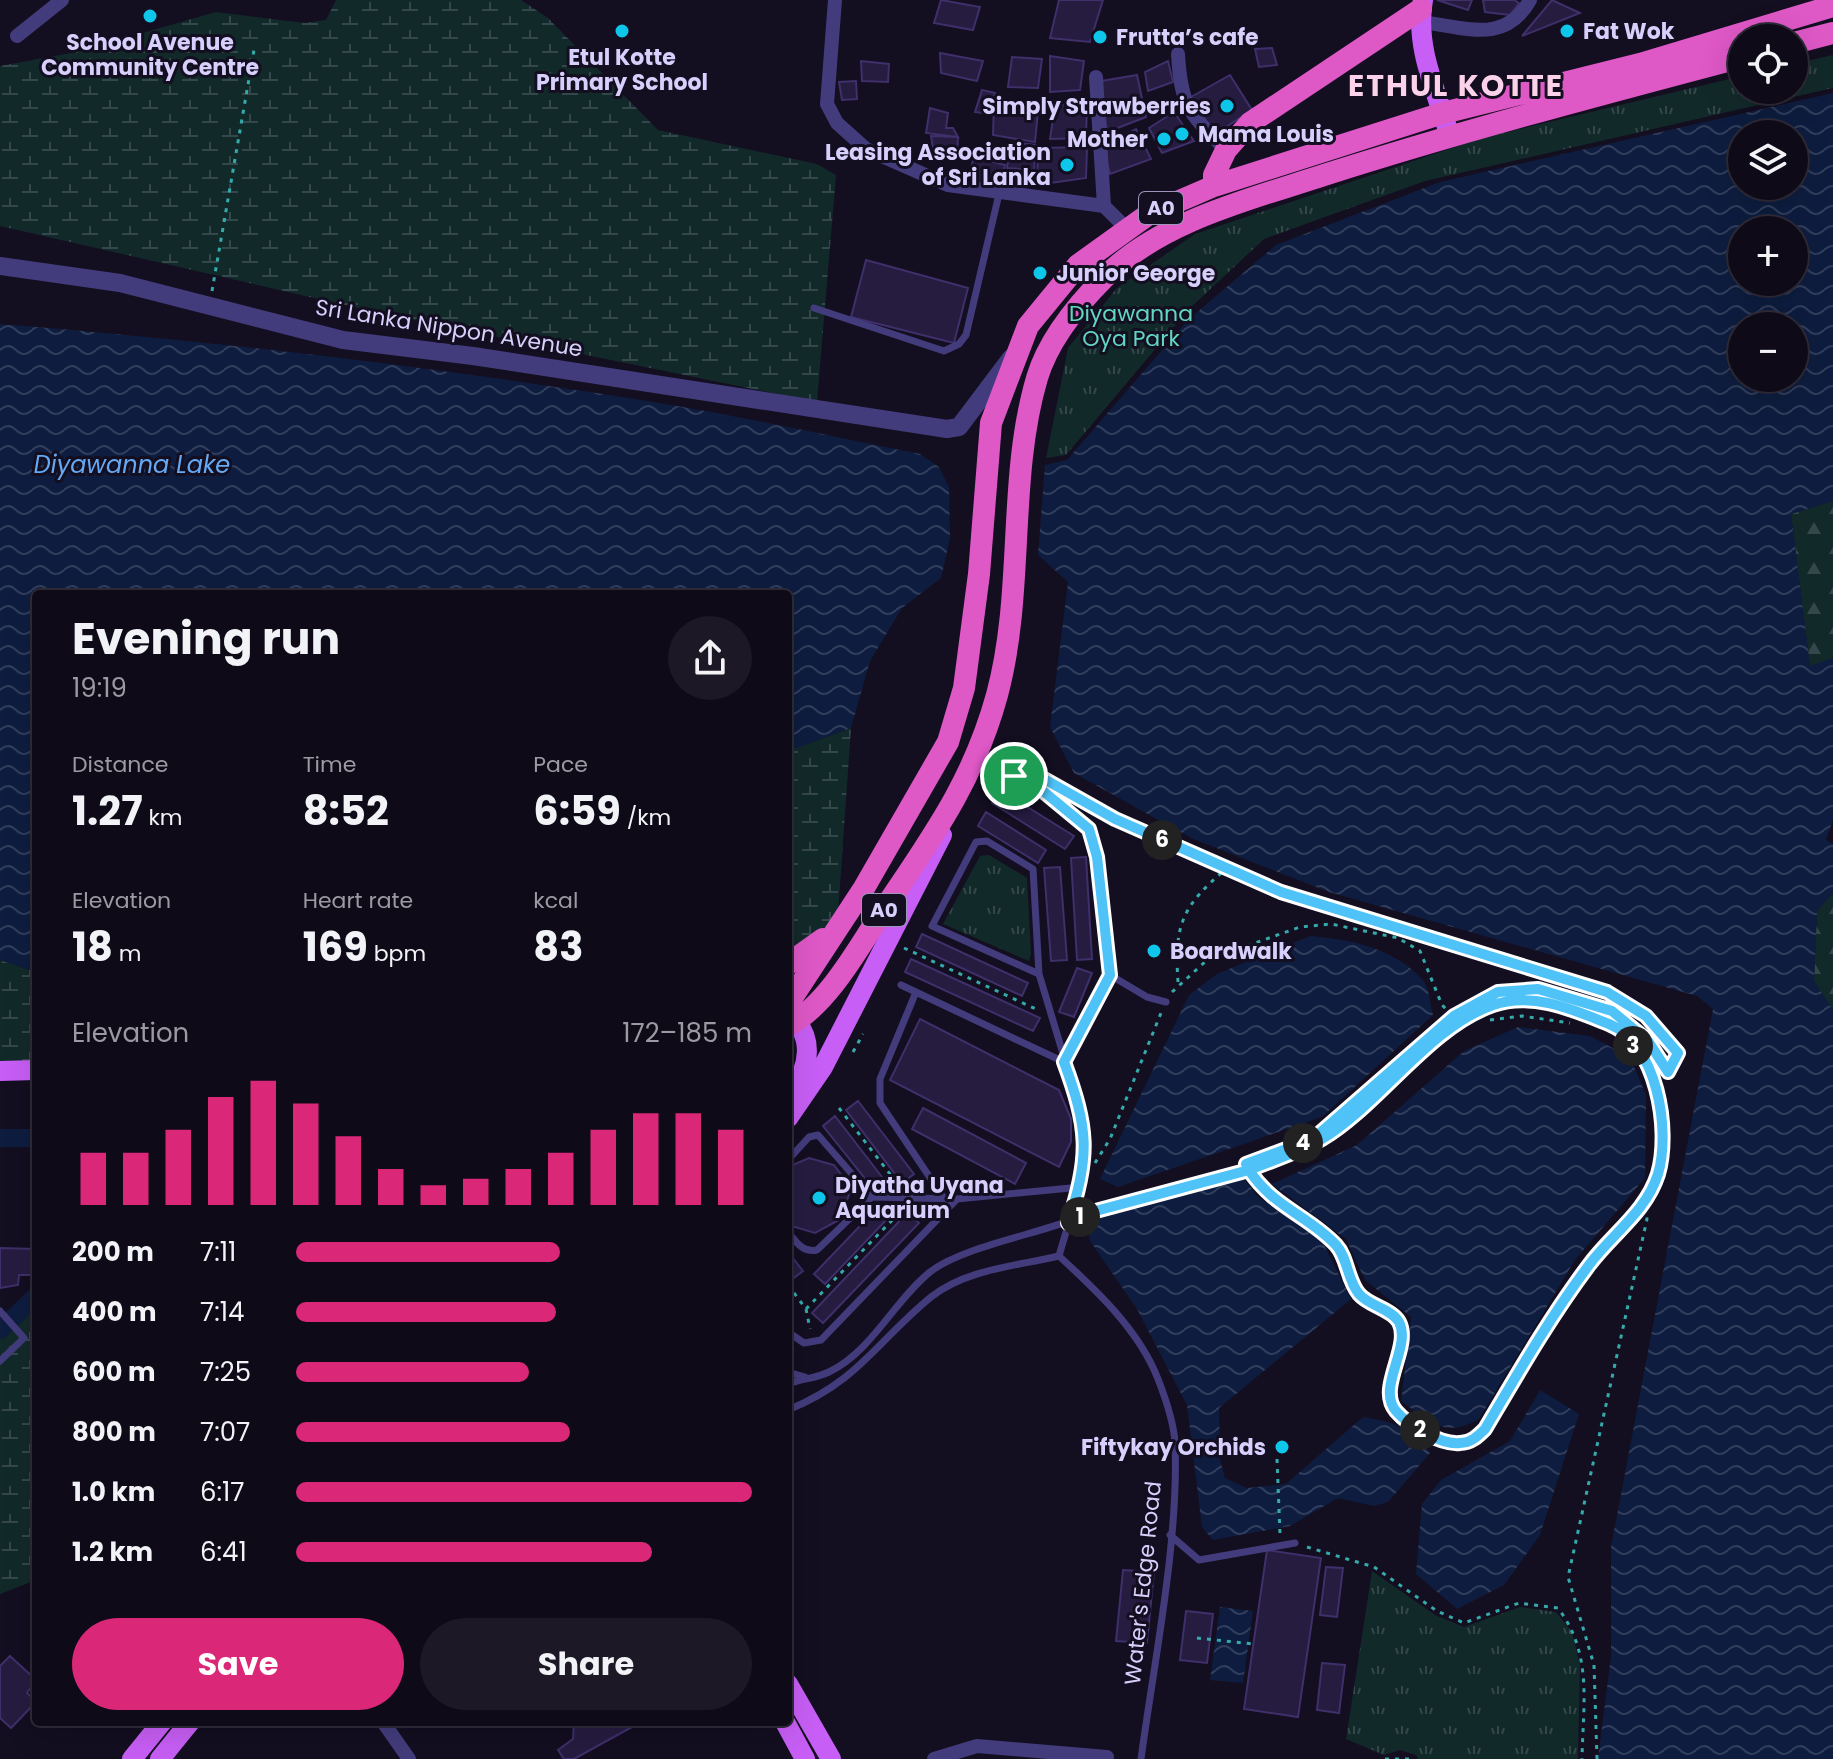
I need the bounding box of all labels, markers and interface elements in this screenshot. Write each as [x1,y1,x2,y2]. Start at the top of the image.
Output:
marker: School Avenue Community Centre [141,7,159,25]
place label: Fat Wok [1583,16,1675,47]
marker: Etul Kotte Primary School [613,22,631,40]
place label: Frutta’s cafe [1116,22,1259,53]
marker: Fat Wok [1558,22,1576,40]
map controls [1728,24,1808,392]
button: locate [1728,24,1808,104]
place label: School Avenue Community Centre [41,27,259,83]
marker: Frutta’s cafe [1091,28,1109,46]
place label: Etul Kotte Primary School [536,42,708,98]
district label: ETHUL KOTTE [1348,64,1564,107]
place label: Simply Strawberries [982,91,1211,122]
marker: Simply Strawberries [1218,97,1236,115]
place label: Mama Louis [1198,119,1334,150]
button: layers [1728,120,1808,200]
place label: Mother [1067,124,1148,155]
marker: Mama Louis [1173,125,1191,143]
marker: Mother [1155,130,1173,148]
place label: Leasing Association of Sri Lanka [825,137,1051,193]
marker: Leasing Association of Sri Lanka [1058,156,1076,174]
road number: A0 [1139,192,1183,224]
button: + [1728,216,1808,296]
place label: Junior George [1056,258,1215,289]
marker: Junior George [1031,264,1049,282]
street label: Sri Lanka Nippon Avenue [313,292,585,364]
park label: Diyawanna Oya Park [1069,298,1193,354]
button: − [1728,312,1808,392]
water label: Diyawanna Lake [34,448,230,481]
text: Evening run [72,608,340,669]
button: share [668,616,752,700]
text: 19:19 [72,670,127,706]
pin [980,742,1048,810]
text: Distance [72,749,168,780]
text: Time [303,749,356,780]
text: Pace [533,749,588,780]
icon: arrive [992,754,1036,798]
text: 1.27 [72,783,143,839]
text: 8:52 [303,783,389,839]
text: 6:59 [533,783,621,839]
text: km [143,802,182,833]
text: /km [621,802,671,833]
pin: 6 [1142,820,1182,860]
text: 6 [1155,824,1169,855]
text: Elevation [72,885,171,916]
text: Heart rate [303,885,413,916]
text: kcal [533,885,578,916]
road number: A0 [862,894,906,926]
text: 18 [72,919,113,975]
text: 169 [303,919,368,975]
text: 83 [533,919,583,975]
place label: Boardwalk [1170,936,1292,967]
text: m [113,938,142,969]
text: bpm [368,938,426,969]
marker: Boardwalk [1145,942,1163,960]
text: Elevation [72,1015,189,1051]
text: 172–185 m [622,1015,752,1051]
pin: 3 [1613,1026,1653,1066]
text: 3 [1626,1030,1640,1061]
pin: 4 [1283,1123,1323,1163]
text: 4 [1296,1127,1310,1158]
place label: Diyatha Uyana Aquarium [835,1170,1004,1226]
marker: Diyatha Uyana Aquarium [810,1189,828,1207]
pin: 1 [1060,1197,1100,1237]
text: 1 [1076,1201,1084,1232]
text: 200 m [72,1234,154,1270]
text: 7:11 [200,1234,236,1270]
text: 400 m [72,1294,157,1330]
text: 7:14 [200,1294,244,1330]
text: 600 m [72,1354,156,1390]
text: 7:25 [200,1354,251,1390]
pin: 2 [1400,1410,1440,1450]
text: 800 m [72,1414,156,1450]
text: 7:07 [200,1414,250,1450]
text: 2 [1414,1414,1426,1445]
place label: Fiftykay Orchids [1081,1432,1266,1463]
marker: Fiftykay Orchids [1273,1438,1291,1456]
text: 1.0 km [72,1474,155,1510]
text: 6:17 [200,1474,245,1510]
street label: Water's Edge Road [1117,1480,1169,1686]
text: 1.2 km [72,1534,153,1570]
text: 6:41 [200,1534,247,1570]
button: Save [72,1618,404,1710]
button: Share [420,1618,752,1710]

